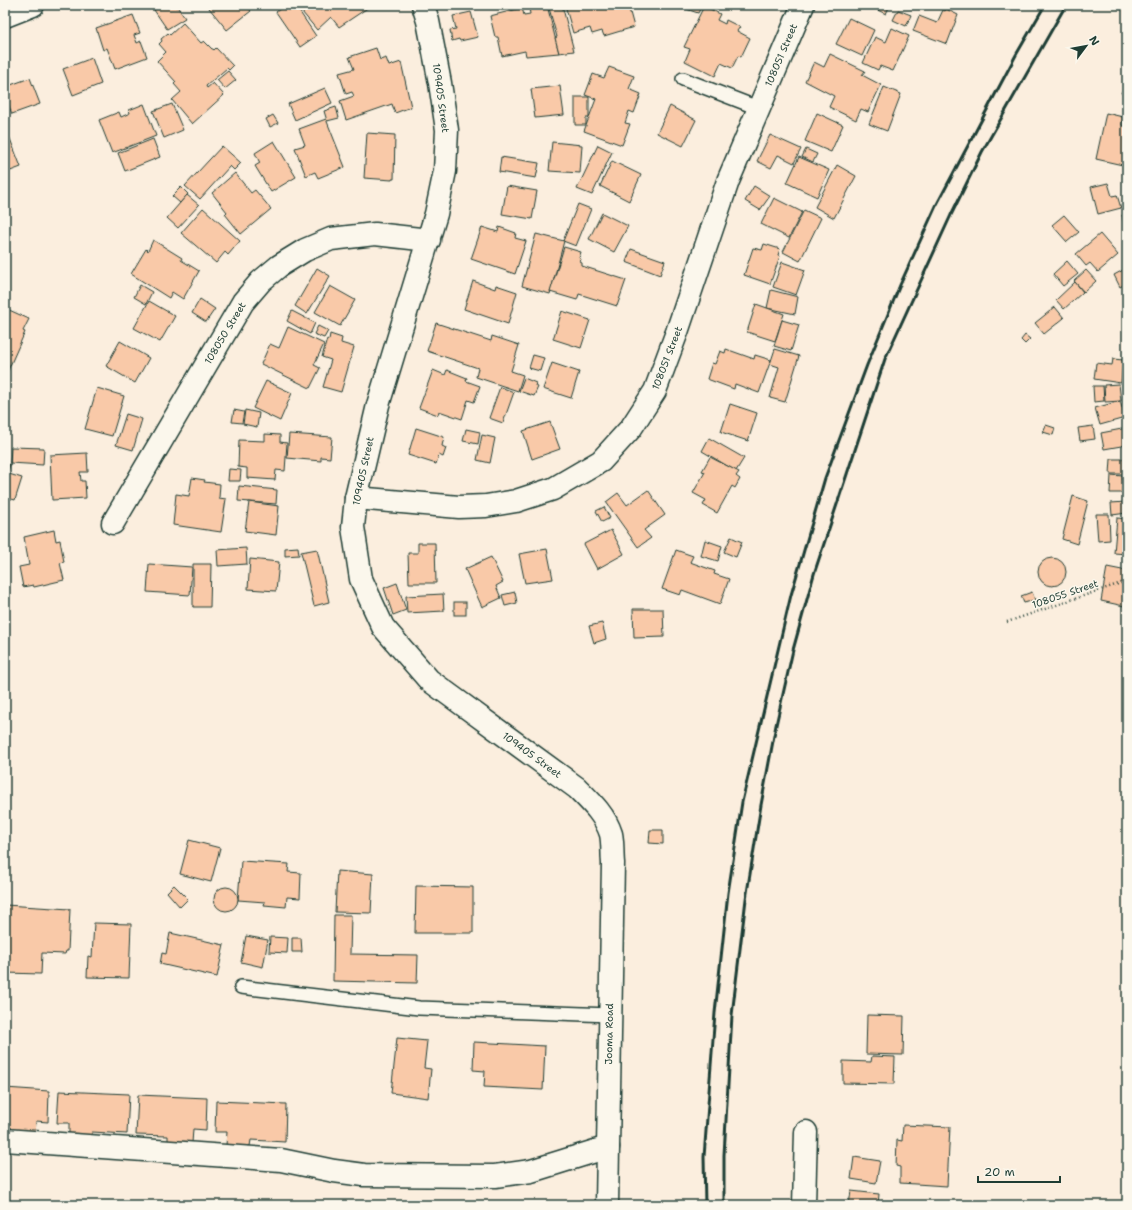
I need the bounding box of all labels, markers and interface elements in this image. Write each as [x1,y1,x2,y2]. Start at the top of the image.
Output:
street label: 108051 Street [762,22,800,88]
north arrow [1066,26,1106,66]
text: N [1085,33,1103,49]
street label: 109405 Street [430,62,452,134]
street label: 108050 Street [201,300,249,366]
street label: 108051 Street [649,324,685,392]
street label: 109405 Street [349,435,377,507]
street label: 108055 Street [1030,577,1100,611]
street label: 109405 Street [500,729,564,781]
street label: Jooma Road [602,1003,616,1065]
scale bar [978,1158,1060,1184]
text: 20 m [984,1164,1015,1180]

